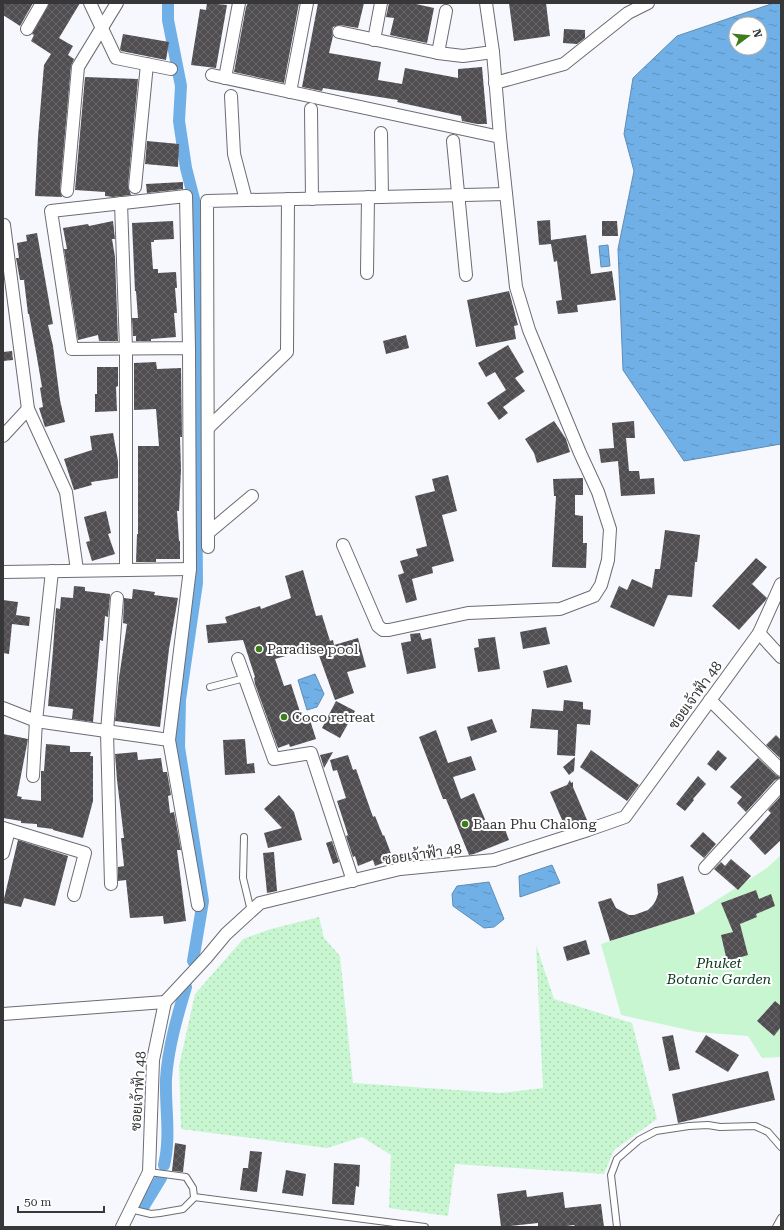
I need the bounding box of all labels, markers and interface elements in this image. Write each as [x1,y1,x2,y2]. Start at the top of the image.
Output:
north arrow [728,16,768,56]
text: N [750,28,765,40]
place label: Paradise pool [267,641,359,657]
marker: Paradise pool [254,644,264,654]
street label: ซอยเจ้าฟ้า 48 [664,657,725,732]
place label: Coco retreat [292,709,375,725]
marker: Coco retreat [279,712,289,722]
place label: Baan Phu Chalong [473,816,597,832]
marker: Baan Phu Chalong [460,819,470,829]
street label: ซอยเจ้าฟ้า 48 [381,840,463,867]
park label: Phuket Botanic Garden [666,955,772,987]
street label: ซอยเจ้าฟ้า 48 [126,1050,149,1131]
scale bar [18,1188,104,1214]
text: 50 m [24,1195,51,1209]

